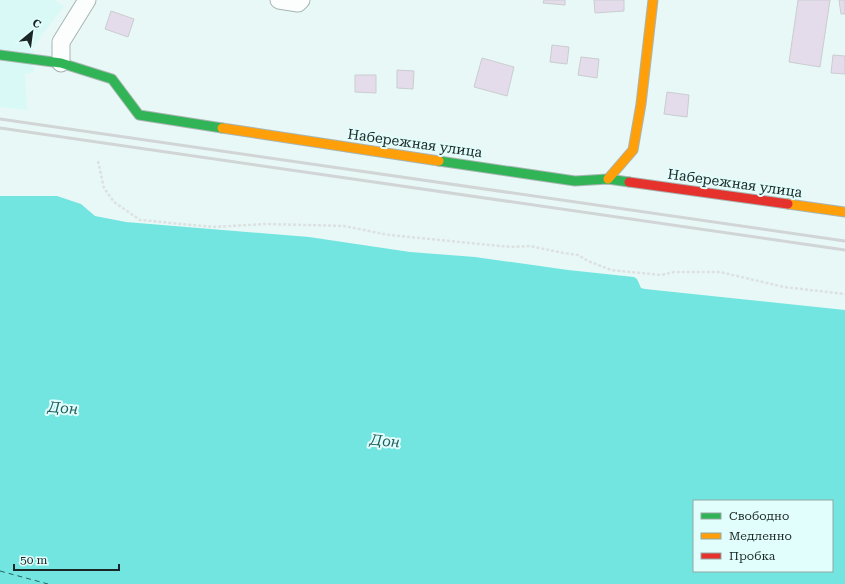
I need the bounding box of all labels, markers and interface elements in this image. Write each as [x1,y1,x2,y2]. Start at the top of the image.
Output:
north arrow [12,12,52,52]
text: С [30,16,43,31]
street label: Набережная улица [347,126,484,160]
street label: Набережная улица [667,166,804,200]
water label: Дон [46,398,79,418]
water label: Дон [368,430,401,452]
legend [693,500,833,572]
text: Свободно [729,509,789,523]
text: Медленно [729,529,792,543]
scale bar [14,546,119,572]
text: Пробка [729,549,776,563]
text: 50 m [20,553,47,567]

